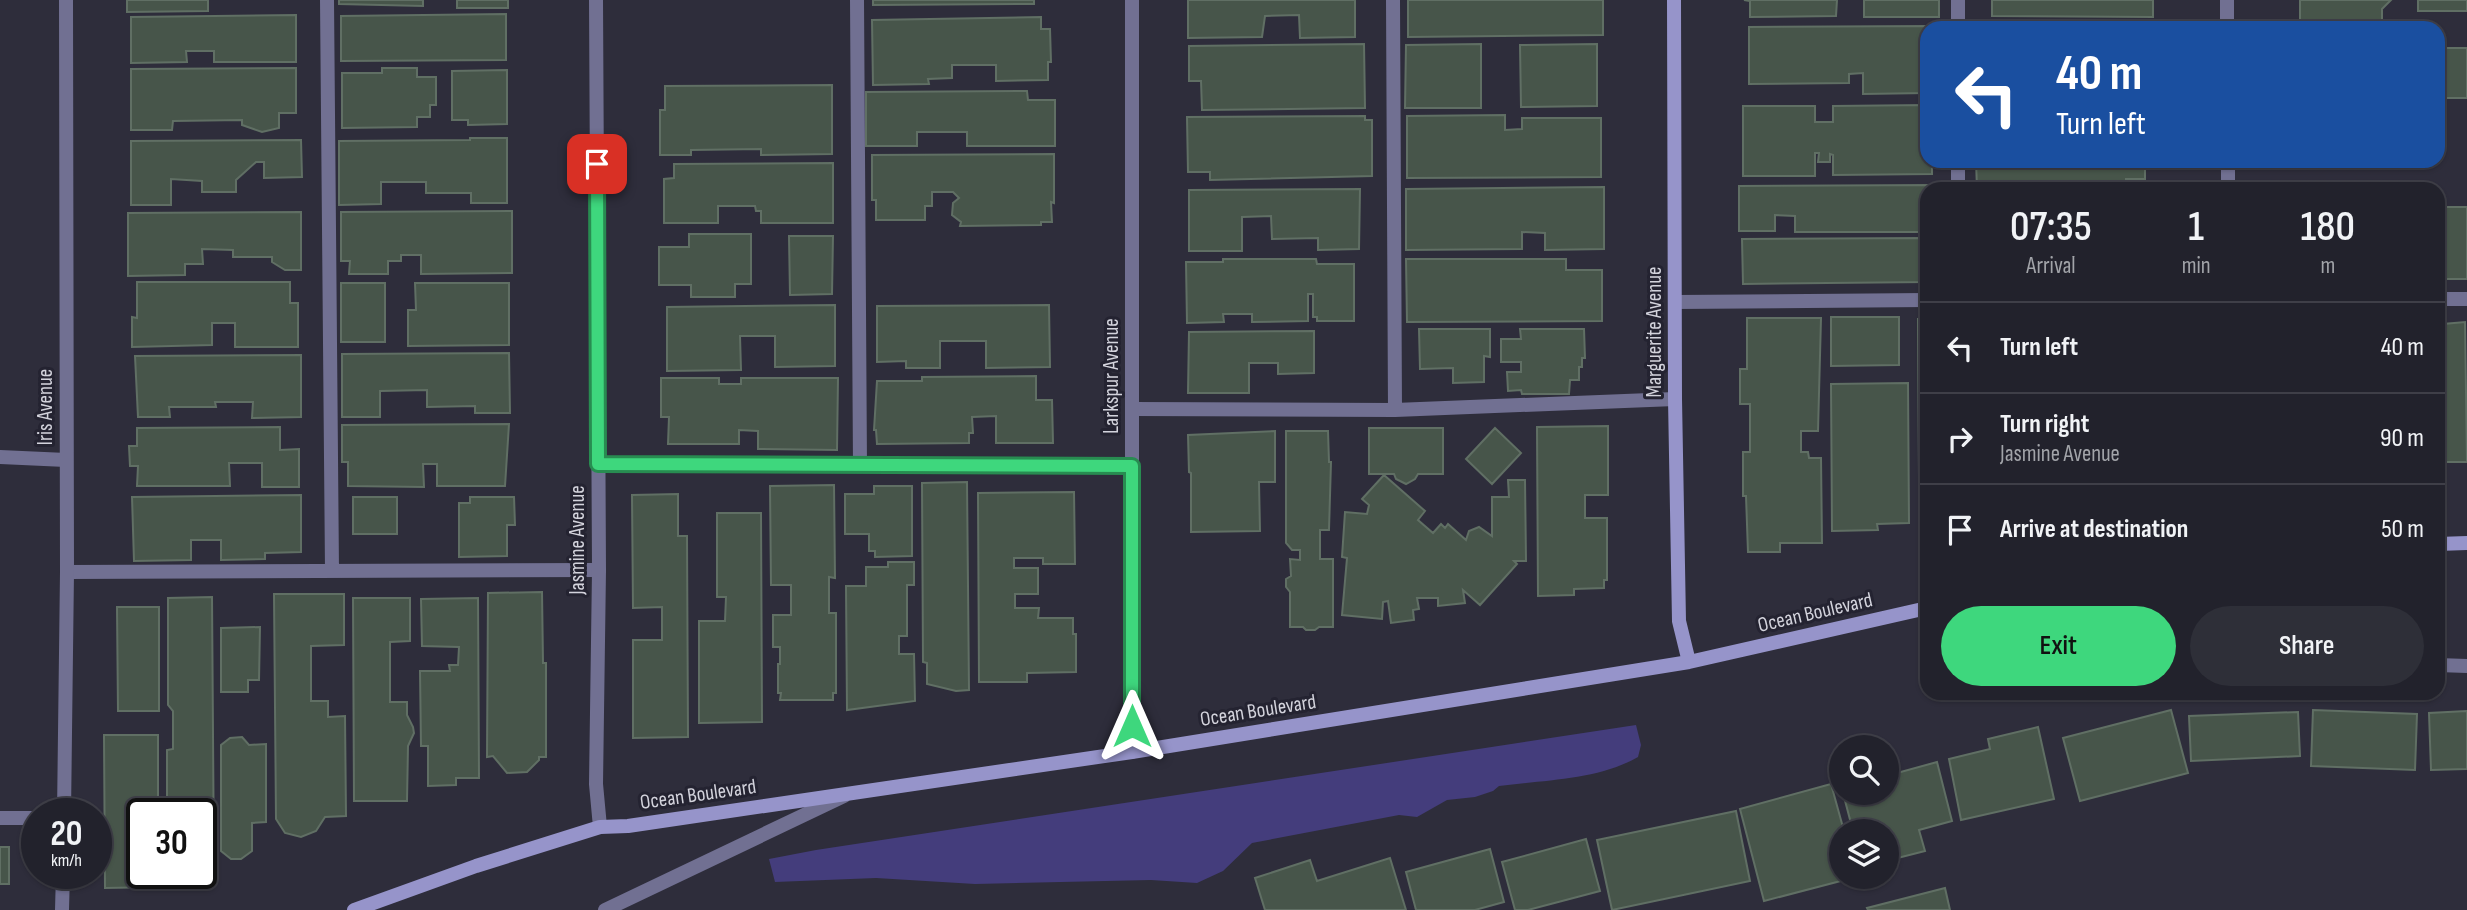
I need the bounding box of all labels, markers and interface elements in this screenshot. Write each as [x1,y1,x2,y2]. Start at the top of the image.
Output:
text: 40 m [2056,45,2142,104]
icon: left [1941,49,2032,140]
text: Turn left [2056,105,2146,144]
pin [567,134,627,194]
icon: arrive [578,145,616,183]
text: 07:35 [2010,202,2092,253]
text: 1 [2188,202,2204,253]
text: 180 [2301,202,2355,253]
text: Arrival [2026,252,2076,280]
text: min [2182,252,2211,280]
text: m [2320,252,2335,280]
street label: Marguerite Avenue [1642,267,1667,397]
street label: Larkspur Avenue [1099,318,1124,434]
icon: left [1941,329,1979,367]
text: Turn left [2000,332,2078,363]
text: 40 m [2381,332,2424,363]
street label: Iris Avenue [33,369,58,445]
text: Turn right [2000,409,2089,440]
icon: right [1941,420,1979,458]
text: 90 m [2380,423,2424,454]
text: Jasmine Avenue [2000,440,2120,468]
street label: Jasmine Avenue [565,485,590,596]
icon: arrive [1941,511,1979,549]
text: Arrive at destination [2000,514,2188,545]
text: 50 m [2381,514,2424,545]
street label: Ocean Boulevard [1755,587,1875,638]
button: Exit [1941,606,2176,686]
button: Share [2190,606,2424,686]
position arrow [1095,689,1169,763]
street label: Ocean Boulevard [1198,689,1318,732]
map controls [1829,735,1899,889]
button: search [1829,735,1899,805]
street label: Ocean Boulevard [638,774,758,815]
speed limit sign: 30 [126,798,217,889]
text: 20 [51,813,83,856]
button: layers [1829,819,1899,889]
text: km/h [51,850,82,871]

